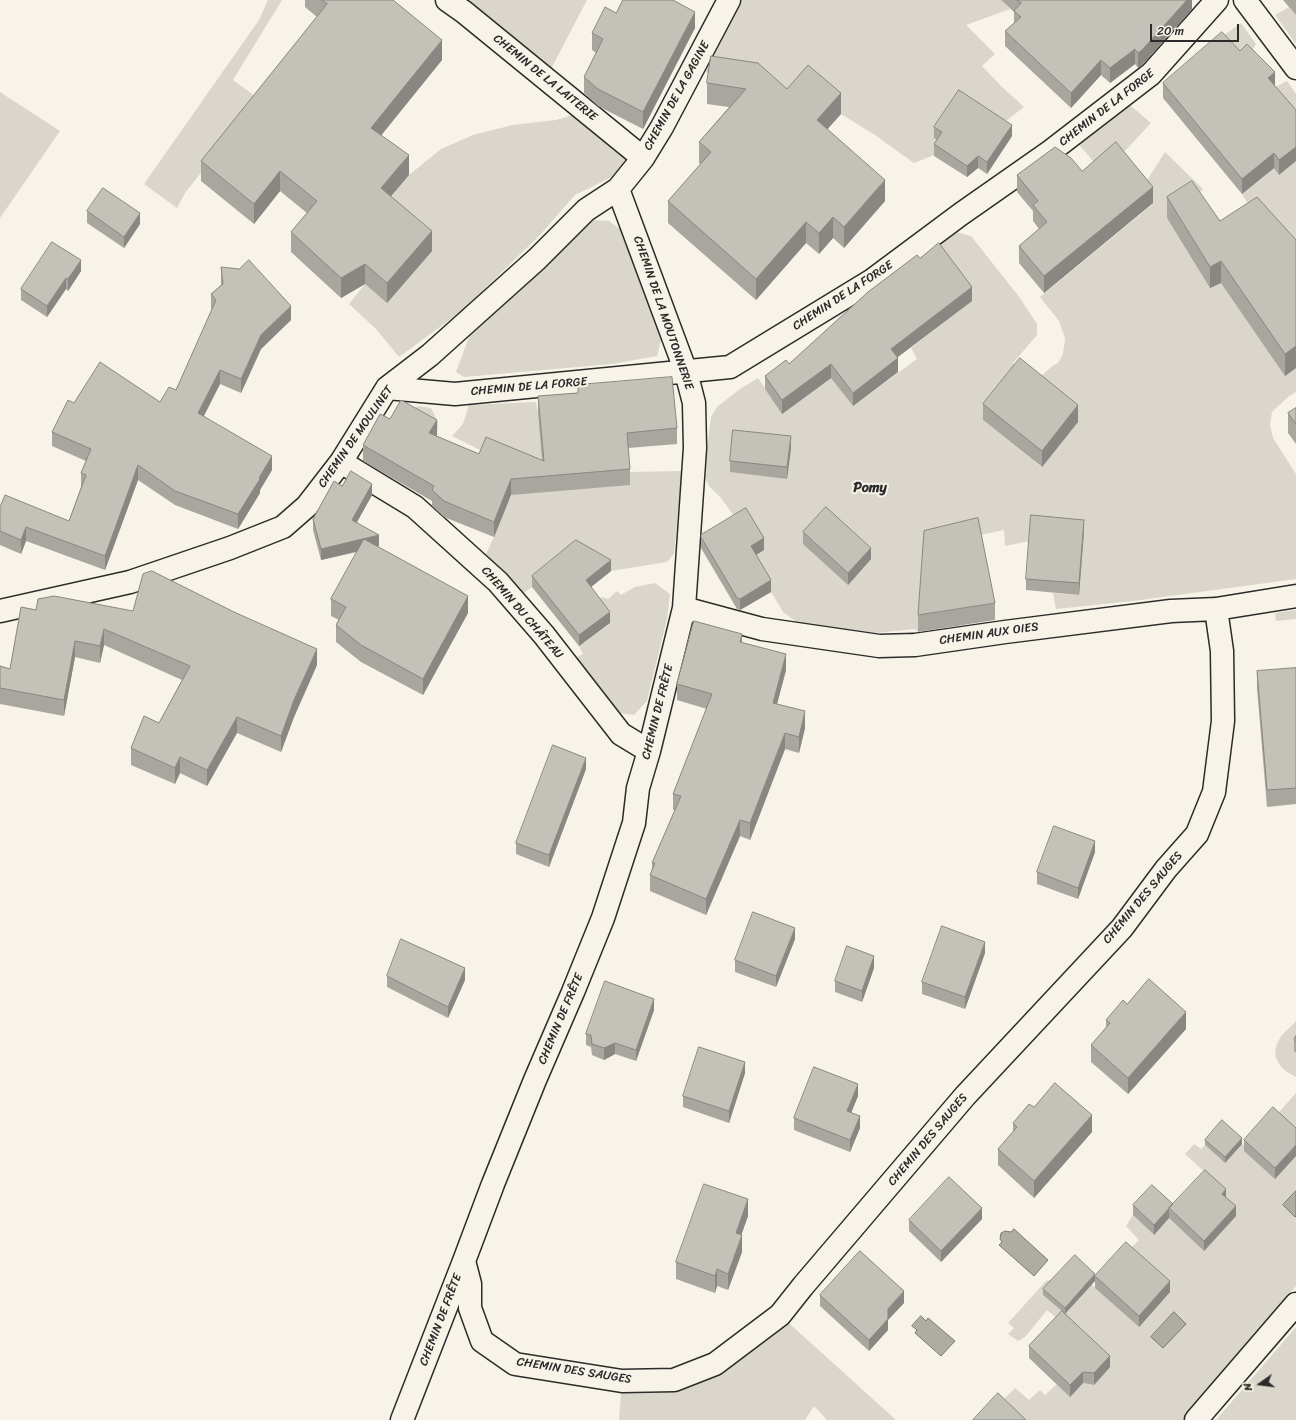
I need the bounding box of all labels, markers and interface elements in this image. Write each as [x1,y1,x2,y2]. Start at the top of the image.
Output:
scale bar [1152,16,1241,42]
text: 20 m [1157,20,1184,42]
street label: CHEMIN DE LA LAITERIE [490,32,600,124]
street label: CHEMIN DE LA GAGINE [641,39,713,153]
street label: CHEMIN DE LA FORGE [1057,66,1157,150]
street label: CHEMIN DE LA MOUTONNERIE [630,234,696,392]
street label: CHEMIN DE LA FORGE [790,258,896,334]
street label: CHEMIN DE LA FORGE [470,375,588,399]
street label: CHEMIN DE MOULINET [315,383,397,491]
district label: Pomy [853,480,887,496]
street label: CHEMIN DU CHÂTEAU [478,564,566,662]
street label: CHEMIN AUX OIES [939,620,1039,648]
street label: CHEMIN DE FRÊTE [639,663,677,761]
street label: CHEMIN DES SAUGES [1100,849,1186,947]
street label: CHEMIN DE FRÊTE [535,971,587,1067]
street label: CHEMIN DES SAUGES [885,1091,971,1189]
street label: CHEMIN DE FRÊTE [417,1272,465,1368]
street label: CHEMIN DES SAUGES [516,1355,632,1387]
north arrow [1240,1364,1280,1404]
text: N [1238,1381,1258,1393]

